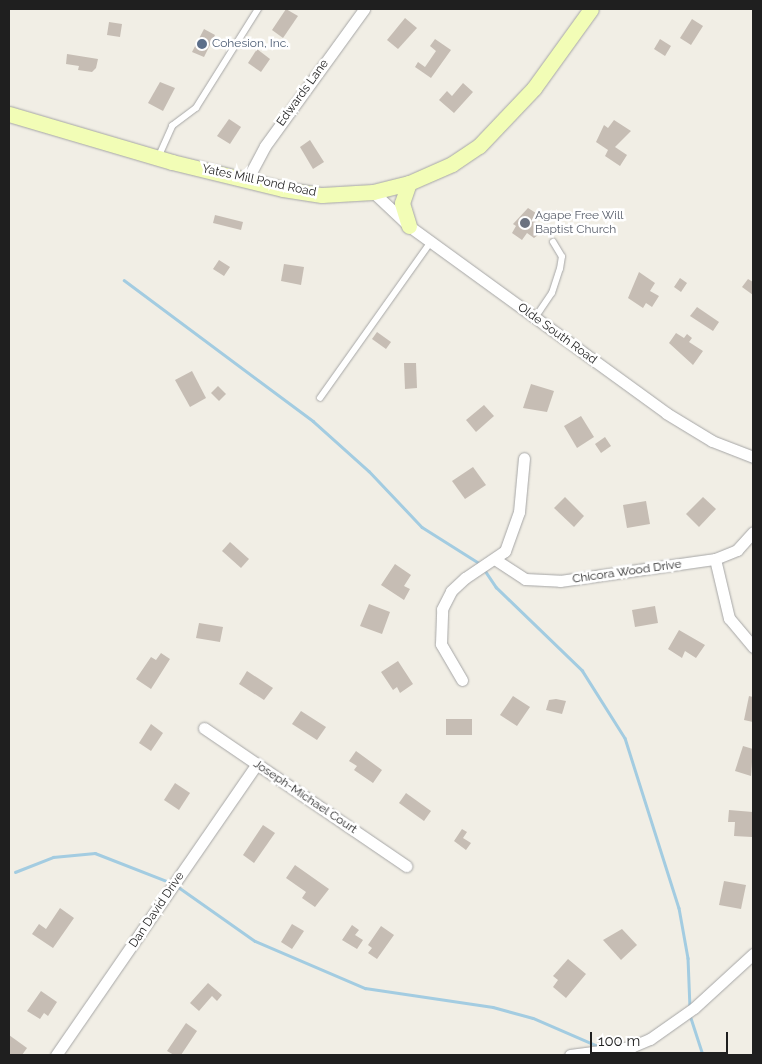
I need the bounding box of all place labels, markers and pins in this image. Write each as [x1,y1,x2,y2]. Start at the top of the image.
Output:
place label: Cohesion, Inc. [212,37,289,51]
marker: Cohesion, Inc. [196,38,208,50]
place label: Agape Free Will Baptist Church [535,209,624,237]
marker: Agape Free Will Baptist Church [519,217,531,229]

